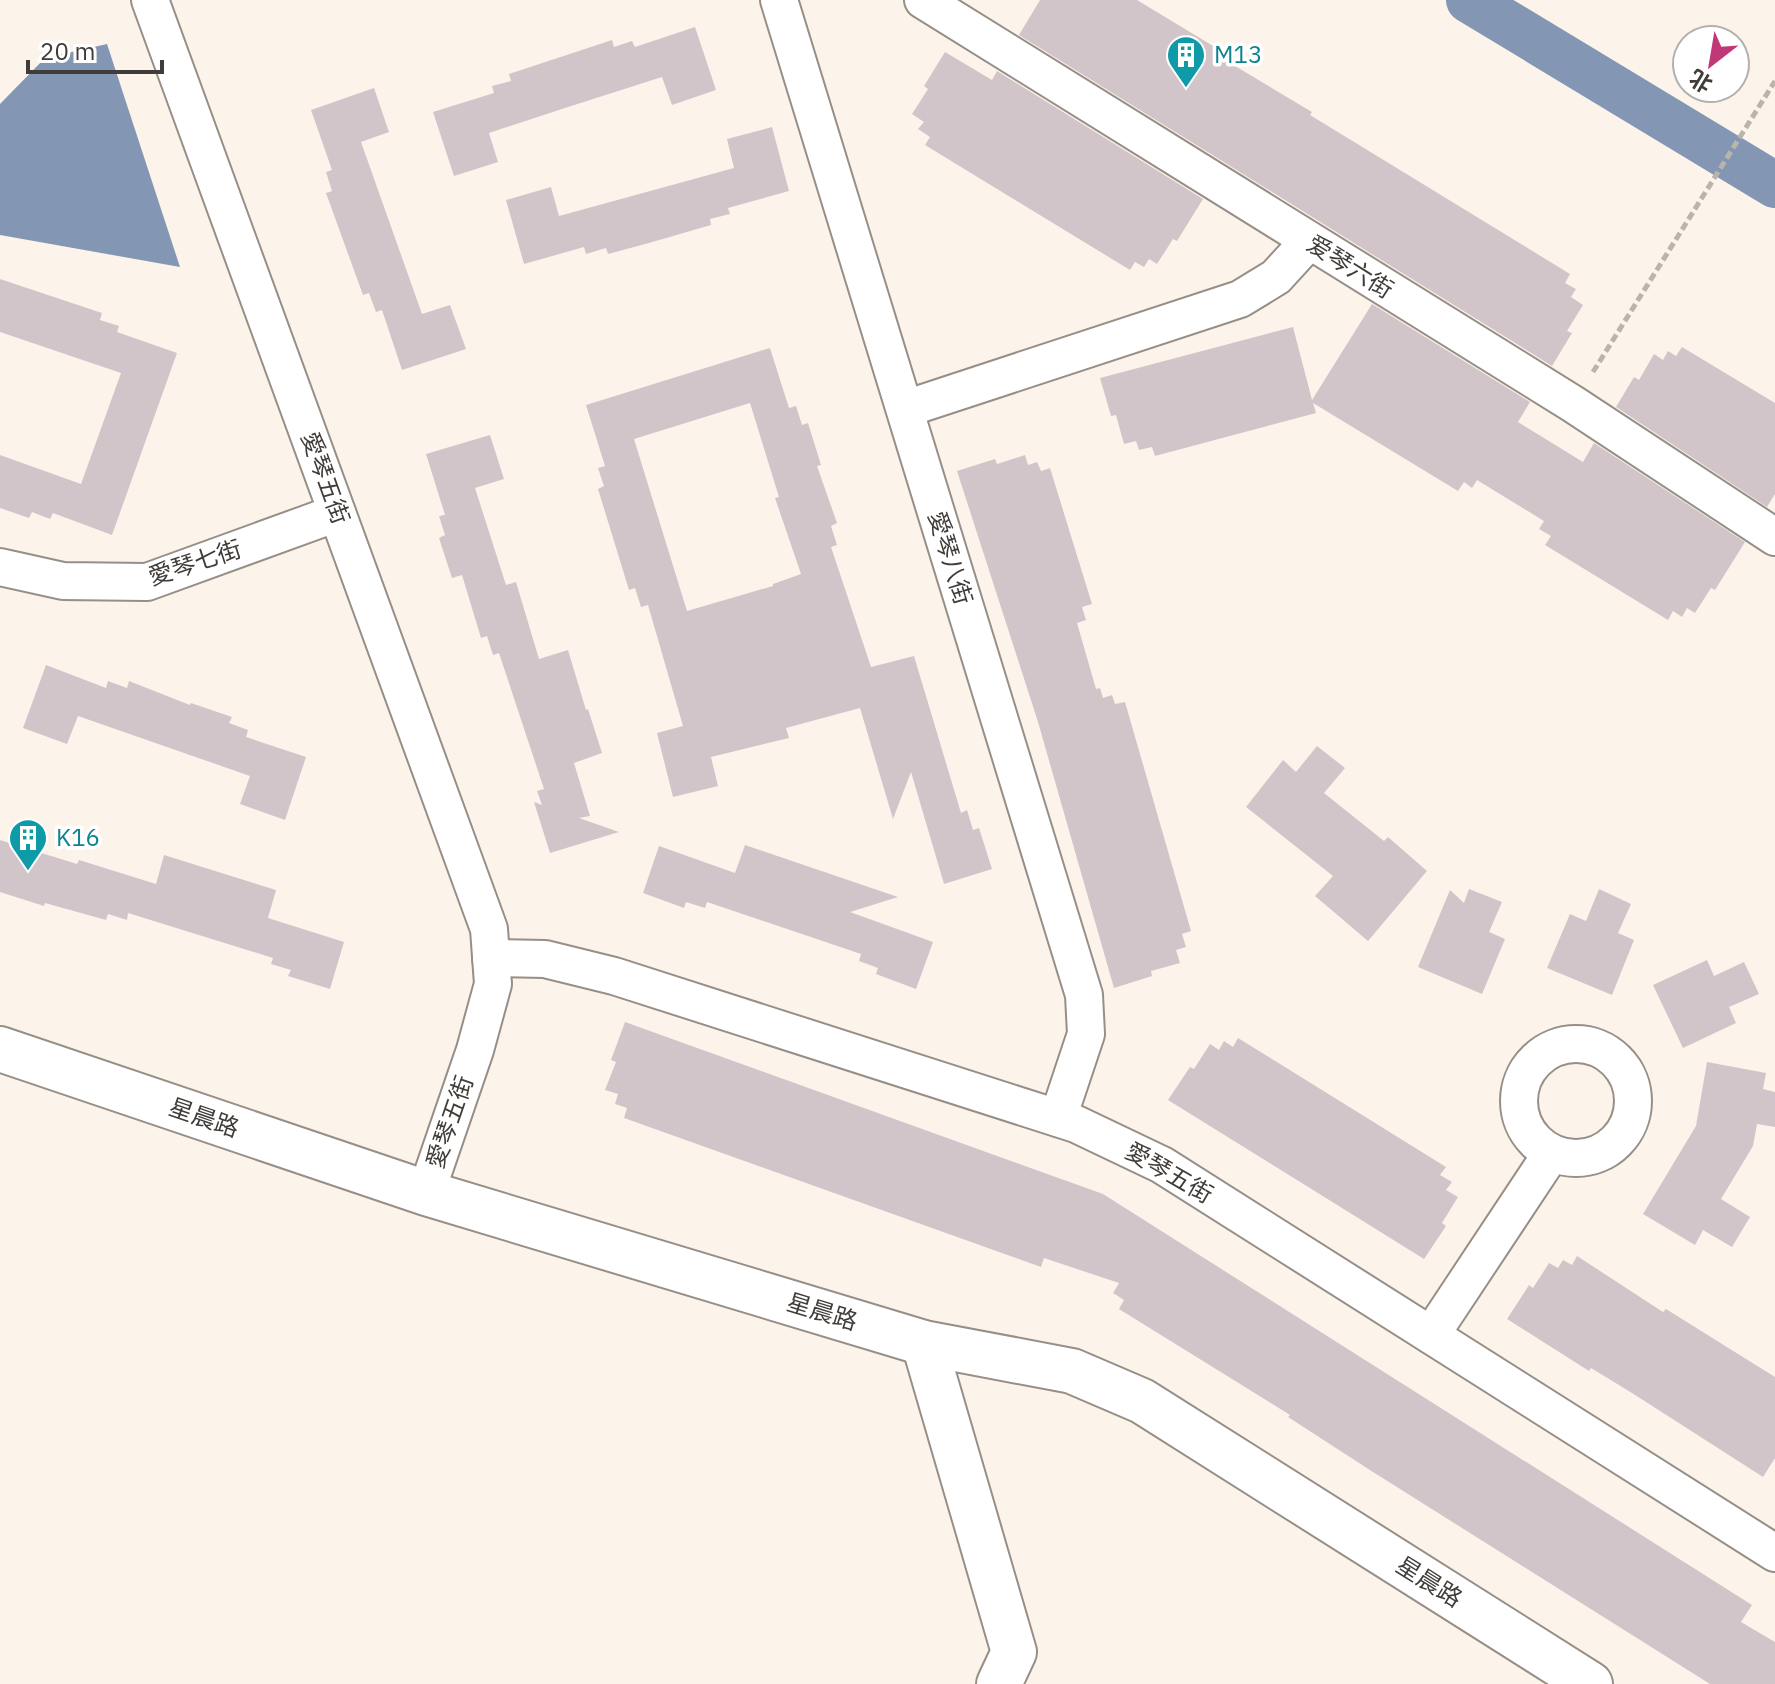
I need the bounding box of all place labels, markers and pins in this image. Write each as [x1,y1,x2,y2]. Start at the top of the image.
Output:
building icon: M13 [1165,34,1207,89]
place label: M13 [1214,38,1262,70]
building icon: K16 [7,817,49,872]
place label: K16 [56,821,100,853]

